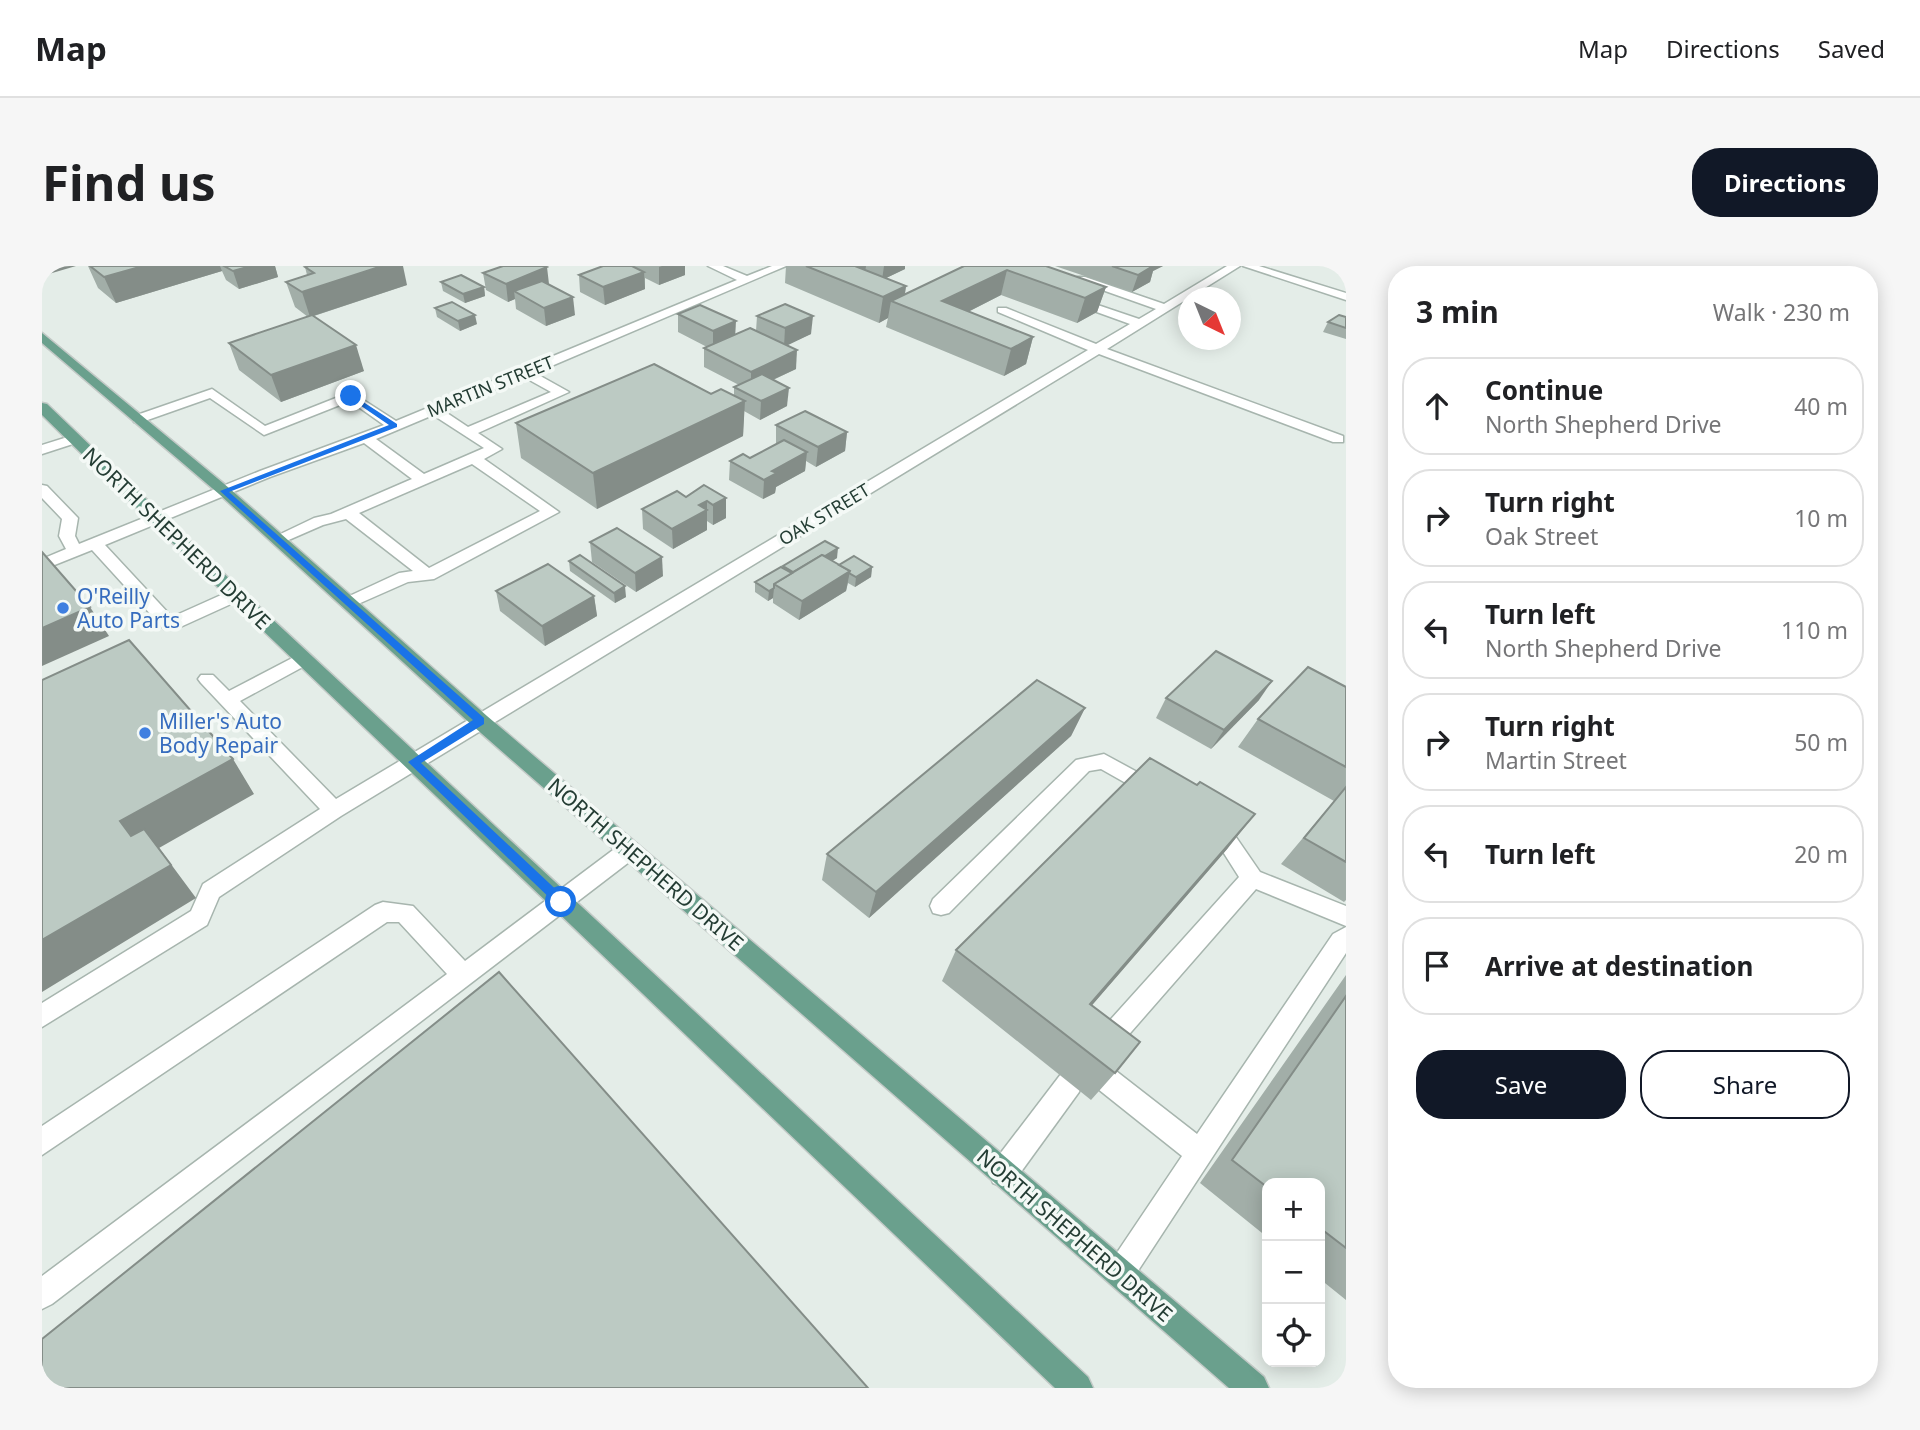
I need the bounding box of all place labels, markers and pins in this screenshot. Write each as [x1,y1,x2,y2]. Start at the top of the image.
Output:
place label: O'Reilly Auto Parts [77,582,180,634]
marker: O'Reilly Auto Parts [55,600,71,616]
place label: Miller's Auto Body Repair [159,707,282,759]
marker: Miller's Auto Body Repair [137,725,153,741]

